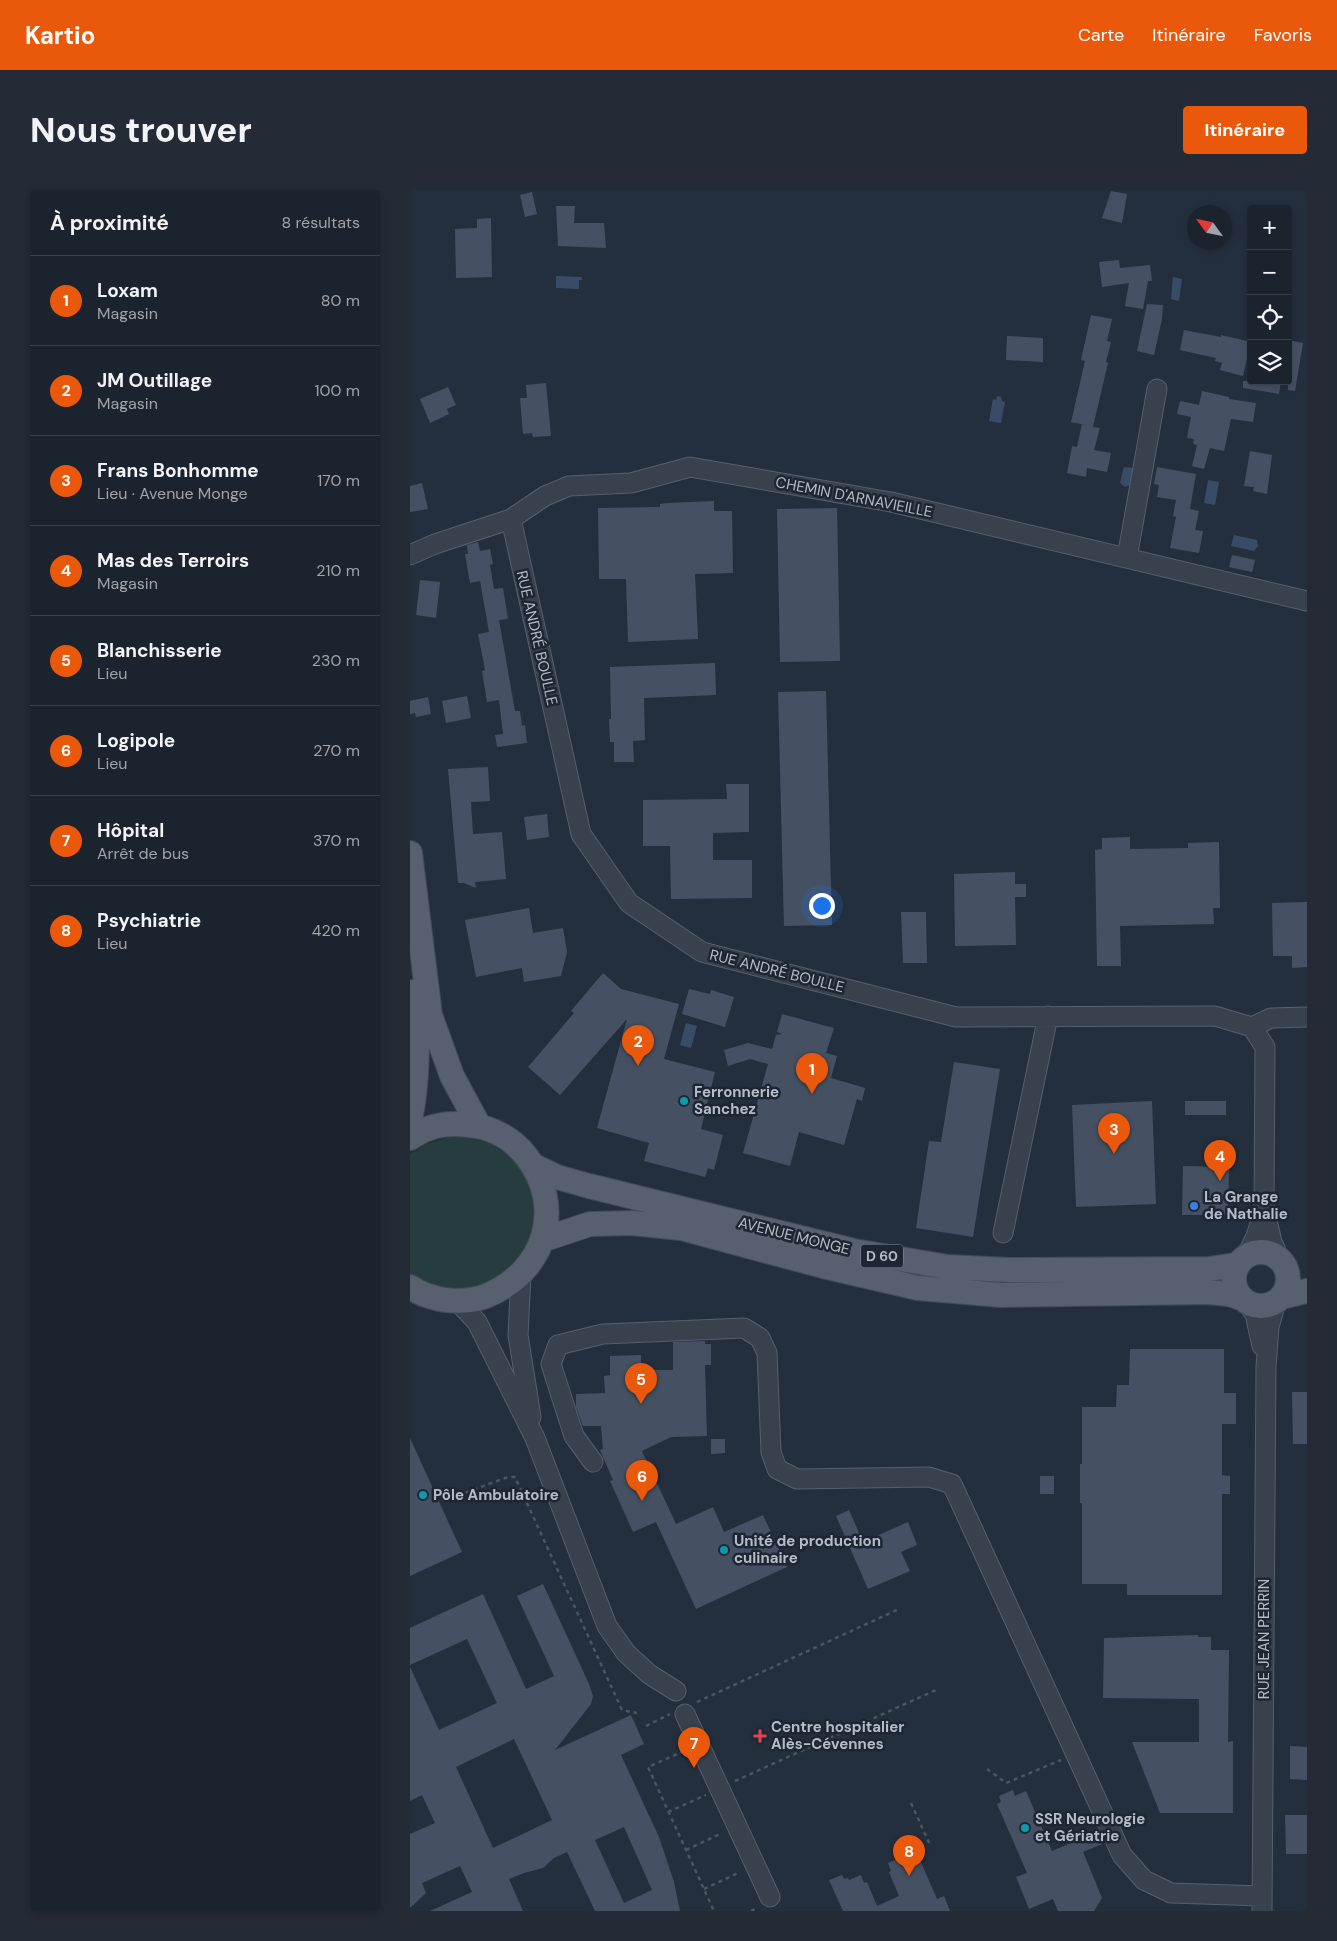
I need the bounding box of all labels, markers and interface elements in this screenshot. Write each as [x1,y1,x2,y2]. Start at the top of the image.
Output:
text: Kartio [25,20,95,51]
text: Carte [1078,23,1124,47]
text: Itinéraire [1152,23,1226,47]
text: Favoris [1254,23,1312,47]
button: Itinéraire [1183,106,1307,154]
text: Nous trouver [30,107,252,153]
north arrow [1187,205,1232,250]
map controls [1247,205,1292,385]
button: + [1247,205,1292,250]
text: À proximité [50,209,169,237]
text: 8 résultats [281,212,360,233]
button: − [1247,250,1292,295]
text: Loxam [97,278,158,303]
text: 1 [63,290,69,311]
text: 80 m [321,290,360,311]
button: locate [1247,295,1292,340]
text: Magasin [97,303,158,324]
button: layers [1247,340,1292,385]
text: JM Outillage [97,368,212,393]
text: 2 [61,380,71,401]
text: 100 m [315,380,360,401]
text: Magasin [97,393,158,414]
text: Frans Bonhomme [97,458,259,483]
text: 3 [61,470,71,491]
text: 170 m [317,470,360,491]
street label: CHEMIN D'ARNAVIEILLE [774,472,934,522]
text: Lieu · Avenue Monge [97,483,248,504]
text: Mas des Terroirs [97,548,249,573]
text: 4 [61,560,71,581]
text: 210 m [316,560,360,581]
street label: RUE ANDRÉ BOULLE [512,569,562,707]
text: Magasin [97,573,158,594]
text: Blanchisserie [97,638,222,663]
text: 5 [61,650,71,671]
text: 230 m [312,650,360,671]
text: Lieu [97,663,128,684]
text: Logipole [97,728,175,753]
text: 6 [61,740,71,761]
text: 270 m [313,740,360,761]
text: Lieu [97,753,128,774]
text: Hôpital [97,818,164,843]
text: 7 [62,830,70,851]
text: 370 m [313,830,360,851]
text: Arrêt de bus [97,843,189,864]
your location [809,893,835,919]
text: Psychiatrie [97,908,201,933]
text: 8 [61,920,71,941]
text: 420 m [312,920,360,941]
text: Lieu [97,933,128,954]
street label: RUE ANDRÉ BOULLE [708,945,846,997]
pin: 2 [622,1025,654,1066]
pin: 1 [796,1053,828,1094]
place label: Ferronnerie Sanchez [694,1082,779,1119]
marker: Ferronnerie Sanchez [678,1095,690,1107]
pin: 3 [1098,1113,1130,1154]
pin: 4 [1204,1140,1236,1181]
place label: La Grange de Nathalie [1204,1187,1288,1224]
marker: La Grange de Nathalie [1188,1200,1200,1212]
street label: AVENUE MONGE [736,1212,852,1260]
road number: D 60 [861,1244,903,1268]
pin: 5 [625,1363,657,1404]
pin: 6 [626,1460,658,1501]
place label: Pôle Ambulatoire [433,1485,559,1505]
marker: Pôle Ambulatoire [417,1489,429,1501]
place label: Unité de production culinaire [734,1531,881,1568]
marker: Unité de production culinaire [718,1544,730,1556]
street label: RUE JEAN PERRIN [1254,1579,1274,1699]
place label: Centre hospitalier Alès-Cévennes [771,1717,904,1754]
pin: 7 [678,1727,710,1768]
marker: Centre hospitalier Alès-Cévennes [753,1729,767,1743]
place label: SSR Neurologie et Gériatrie [1035,1809,1145,1846]
marker: SSR Neurologie et Gériatrie [1019,1822,1031,1834]
pin: 8 [893,1835,925,1876]

